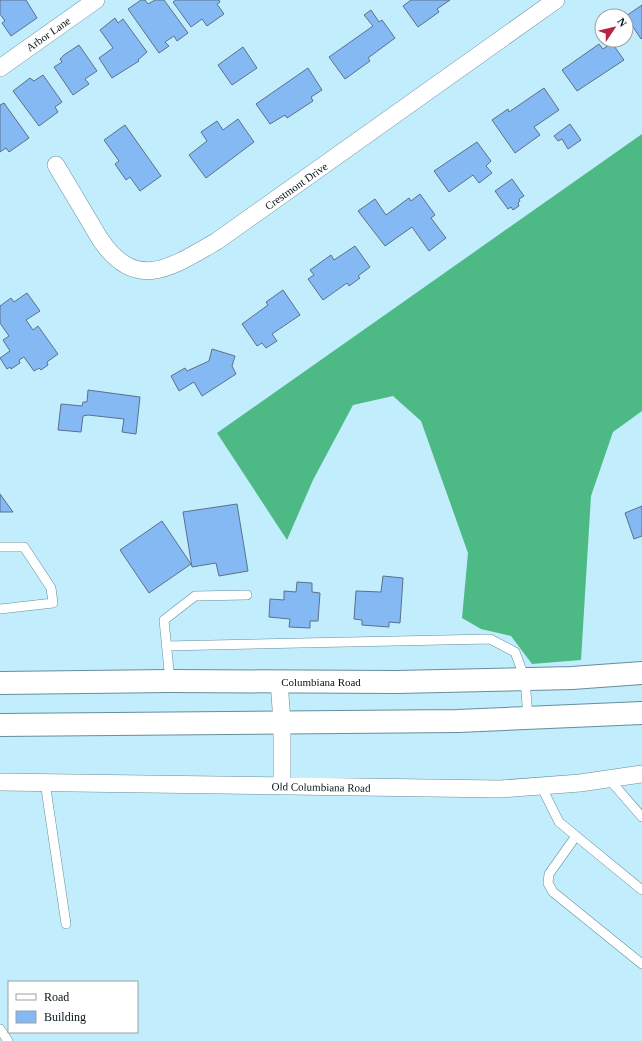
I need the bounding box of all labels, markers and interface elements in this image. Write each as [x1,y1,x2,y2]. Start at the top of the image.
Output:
north arrow [594,8,634,48]
street label: Arbor Lane [24,14,72,54]
text: N [615,16,629,29]
street label: Crestmont Drive [262,160,330,212]
street label: Columbiana Road [281,676,361,688]
street label: Old Columbiana Road [271,780,371,794]
legend [8,981,138,1033]
text: Road [44,990,69,1004]
text: Building [44,1010,86,1024]

